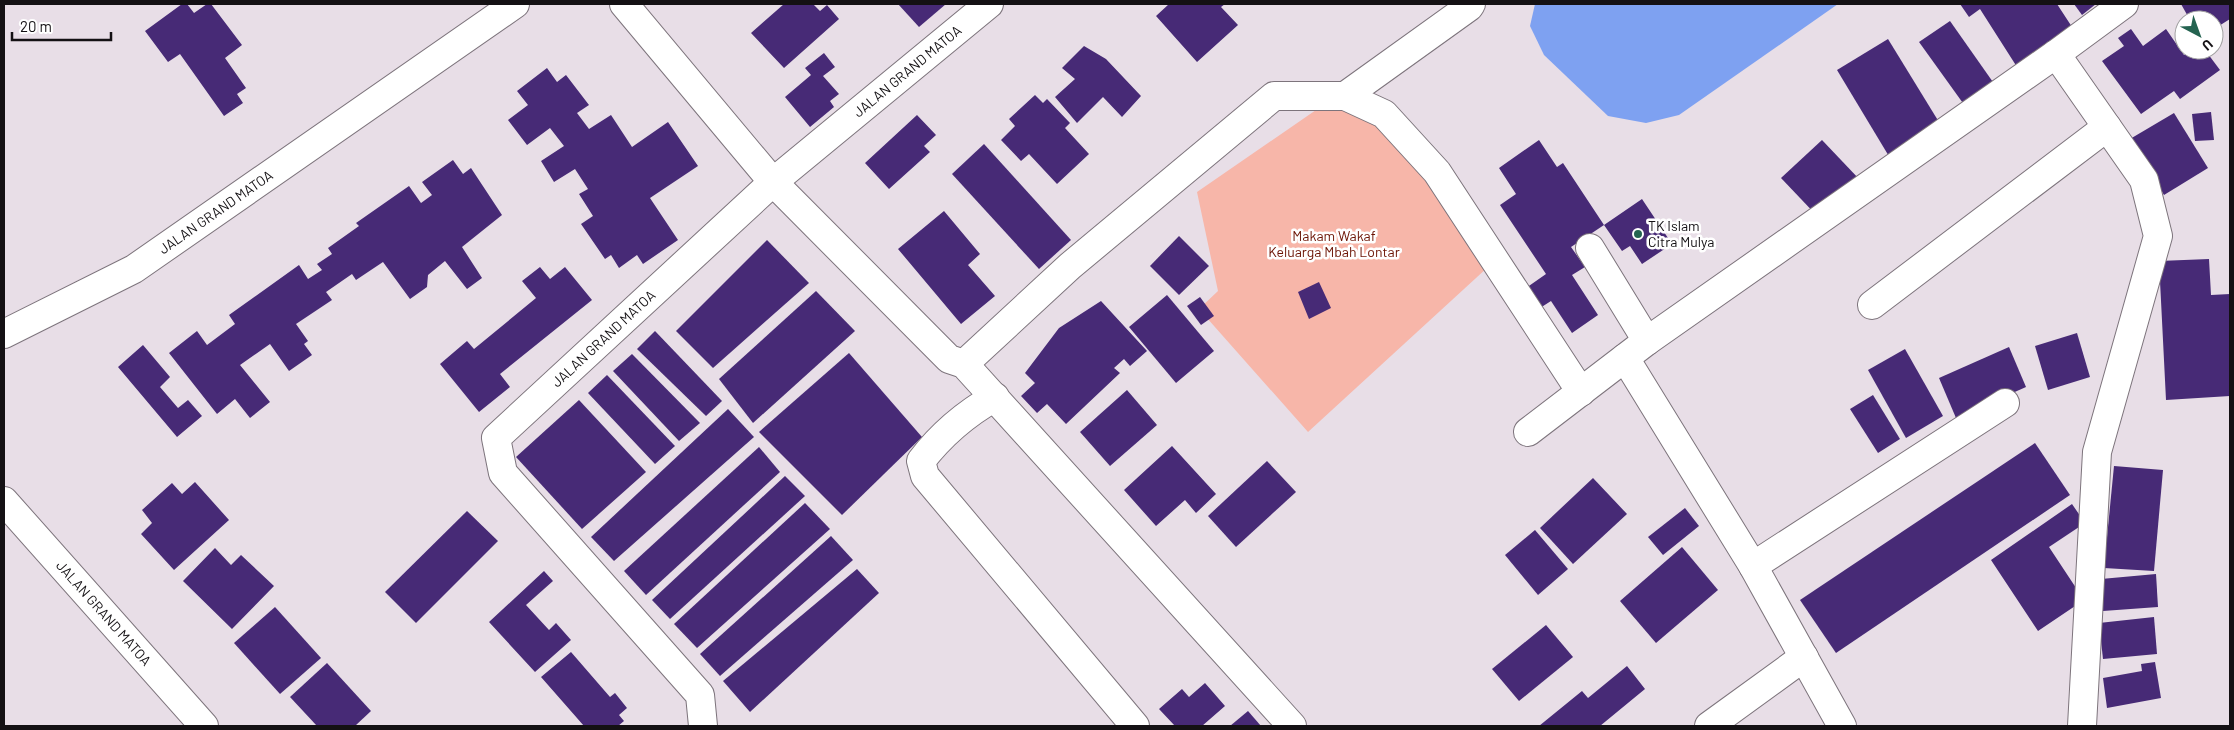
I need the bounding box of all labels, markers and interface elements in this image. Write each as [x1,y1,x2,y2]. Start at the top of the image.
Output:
scale bar [12,10,111,42]
north arrow [2174,10,2224,60]
text: 20 m [20,17,52,35]
street label: JALAN GRAND MATOA [850,21,965,120]
text: U [2199,36,2217,55]
street label: JALAN GRAND MATOA [155,166,276,257]
place label: TK Islam Citra Mulya [1648,217,1714,250]
park label: Makam Wakaf Keluarga Mbah Lontar [1268,227,1400,260]
marker: TK Islam Citra Mulya [1632,228,1644,240]
street label: JALAN GRAND MATOA [548,286,659,390]
street label: JALAN GRAND MATOA [53,557,156,669]

